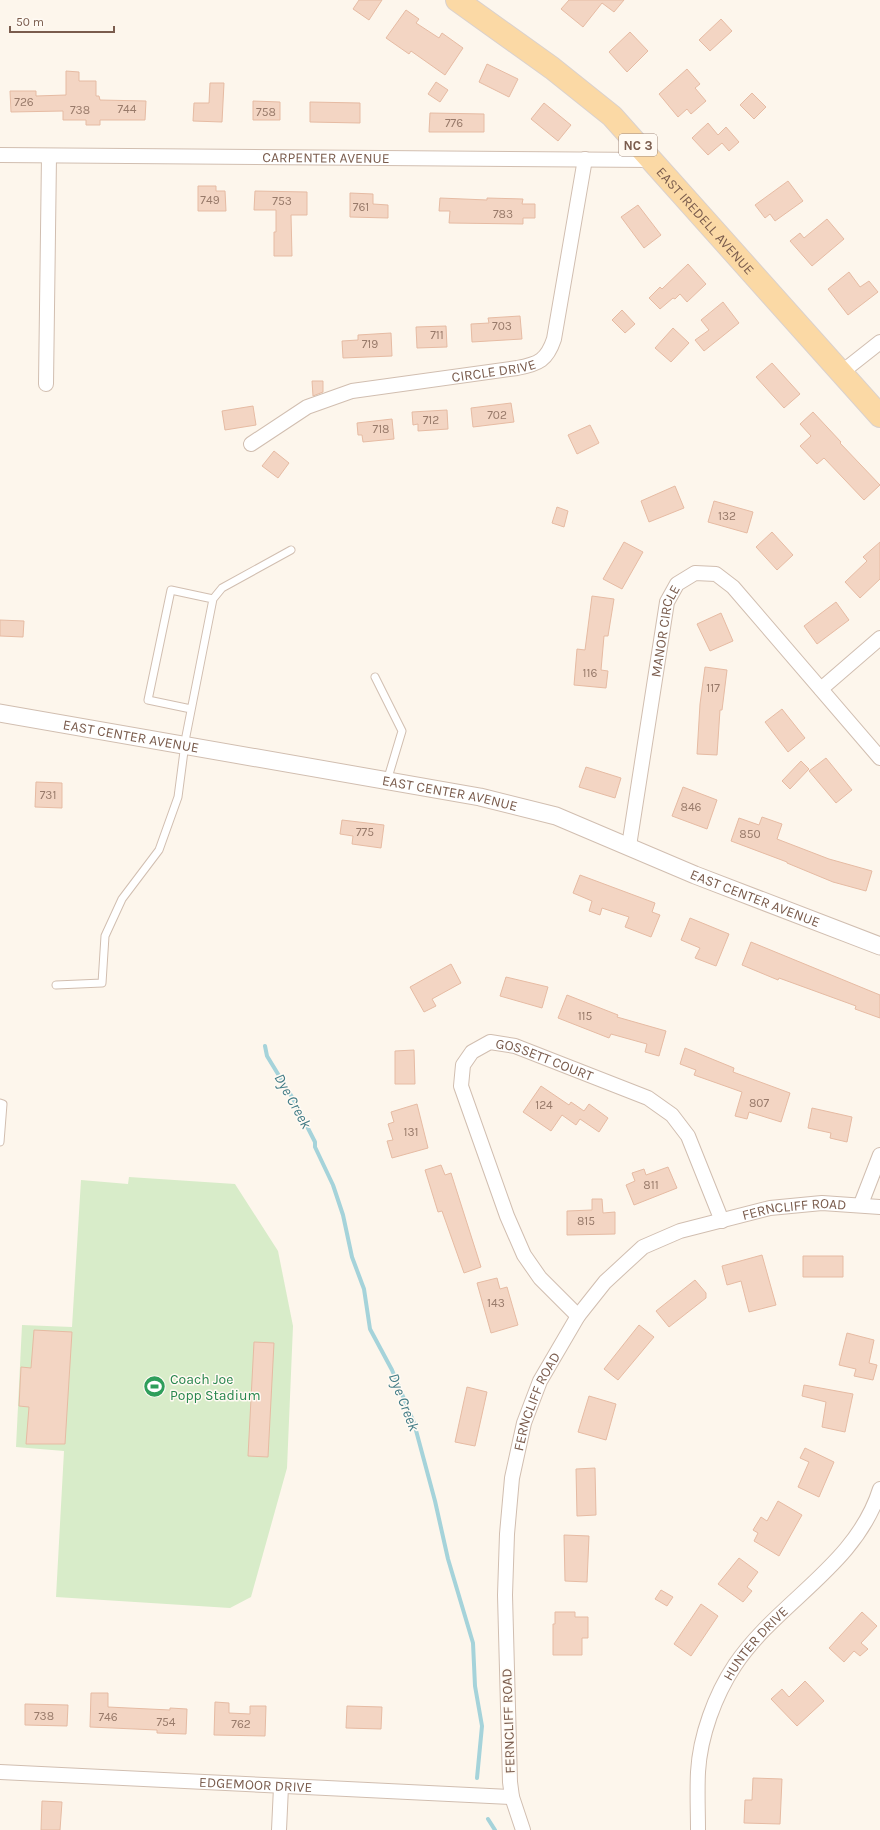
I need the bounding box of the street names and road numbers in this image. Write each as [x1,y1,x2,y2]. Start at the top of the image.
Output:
road number: NC 3 [619,134,657,156]
street label: CARPENTER AVENUE [262,149,390,167]
street label: EAST IREDELL AVENUE [653,164,758,278]
street label: CIRCLE DRIVE [451,356,538,386]
street label: MANOR CIRCLE [647,582,684,679]
street label: EAST CENTER AVENUE [62,716,200,757]
street label: EAST CENTER AVENUE [381,772,519,815]
street label: EAST CENTER AVENUE [687,866,822,931]
street label: GOSSETT COURT [494,1035,595,1085]
street label: FERNCLIFF ROAD [740,1195,847,1224]
street label: FERNCLIFF ROAD [510,1349,564,1452]
street label: HUNTER DRIVE [719,1603,792,1684]
street label: FERNCLIFF ROAD [498,1668,519,1774]
street label: EDGEMOOR DRIVE [199,1774,313,1796]

